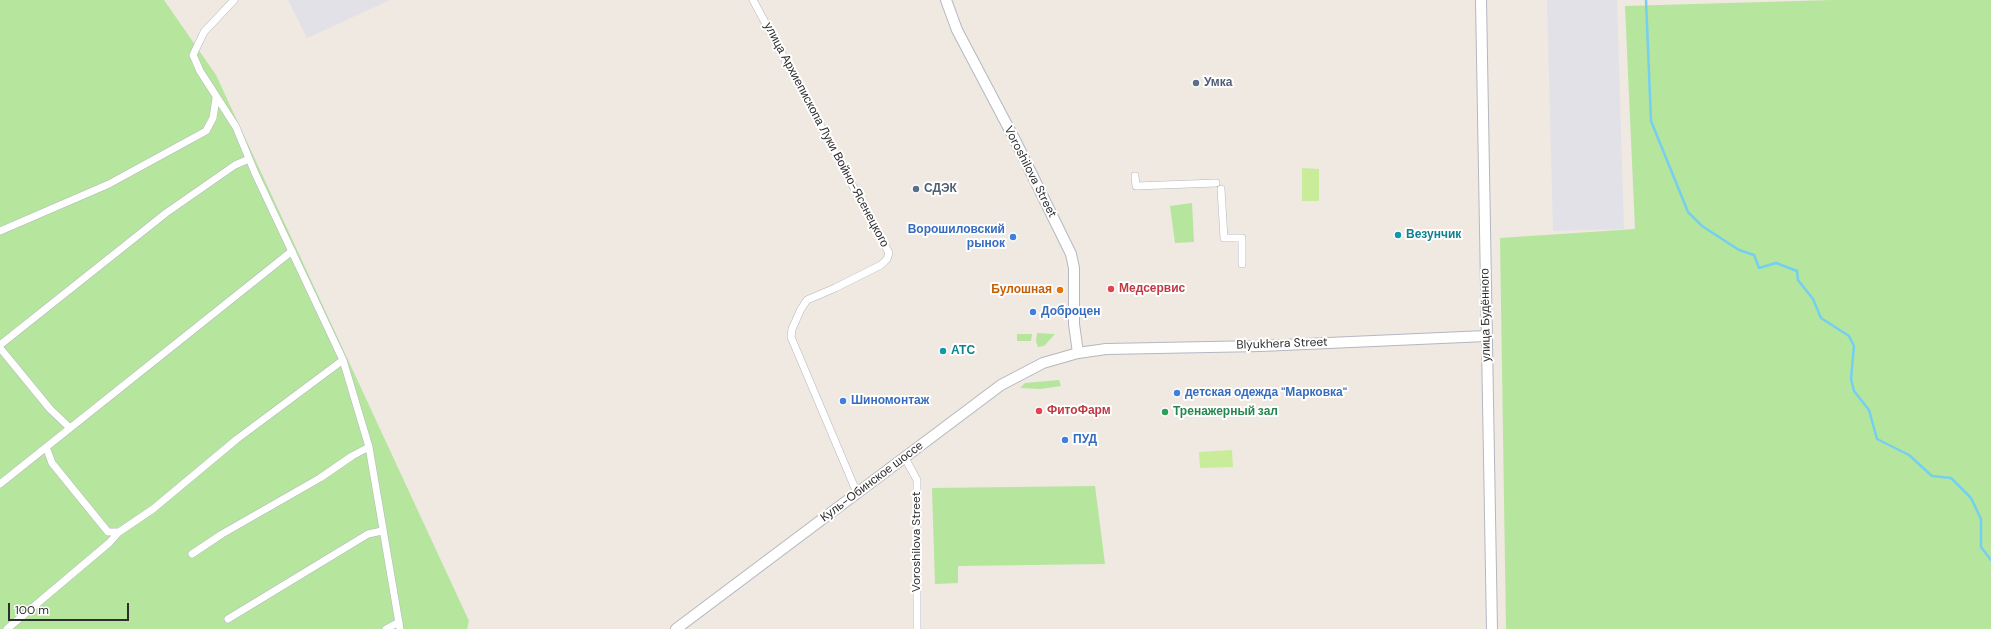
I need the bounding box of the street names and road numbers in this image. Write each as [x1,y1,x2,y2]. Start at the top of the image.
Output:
street label: улица Архиепископа Луки Войно-Ясенецкого [760,20,892,250]
street label: Voroshilova Street [1001,124,1059,220]
street label: улица Будённого [1478,268,1494,362]
street label: Blyukhera Street [1236,335,1328,353]
street label: Куль-Обинское шоссе [818,439,926,525]
street label: Voroshilova Street [910,492,924,592]

